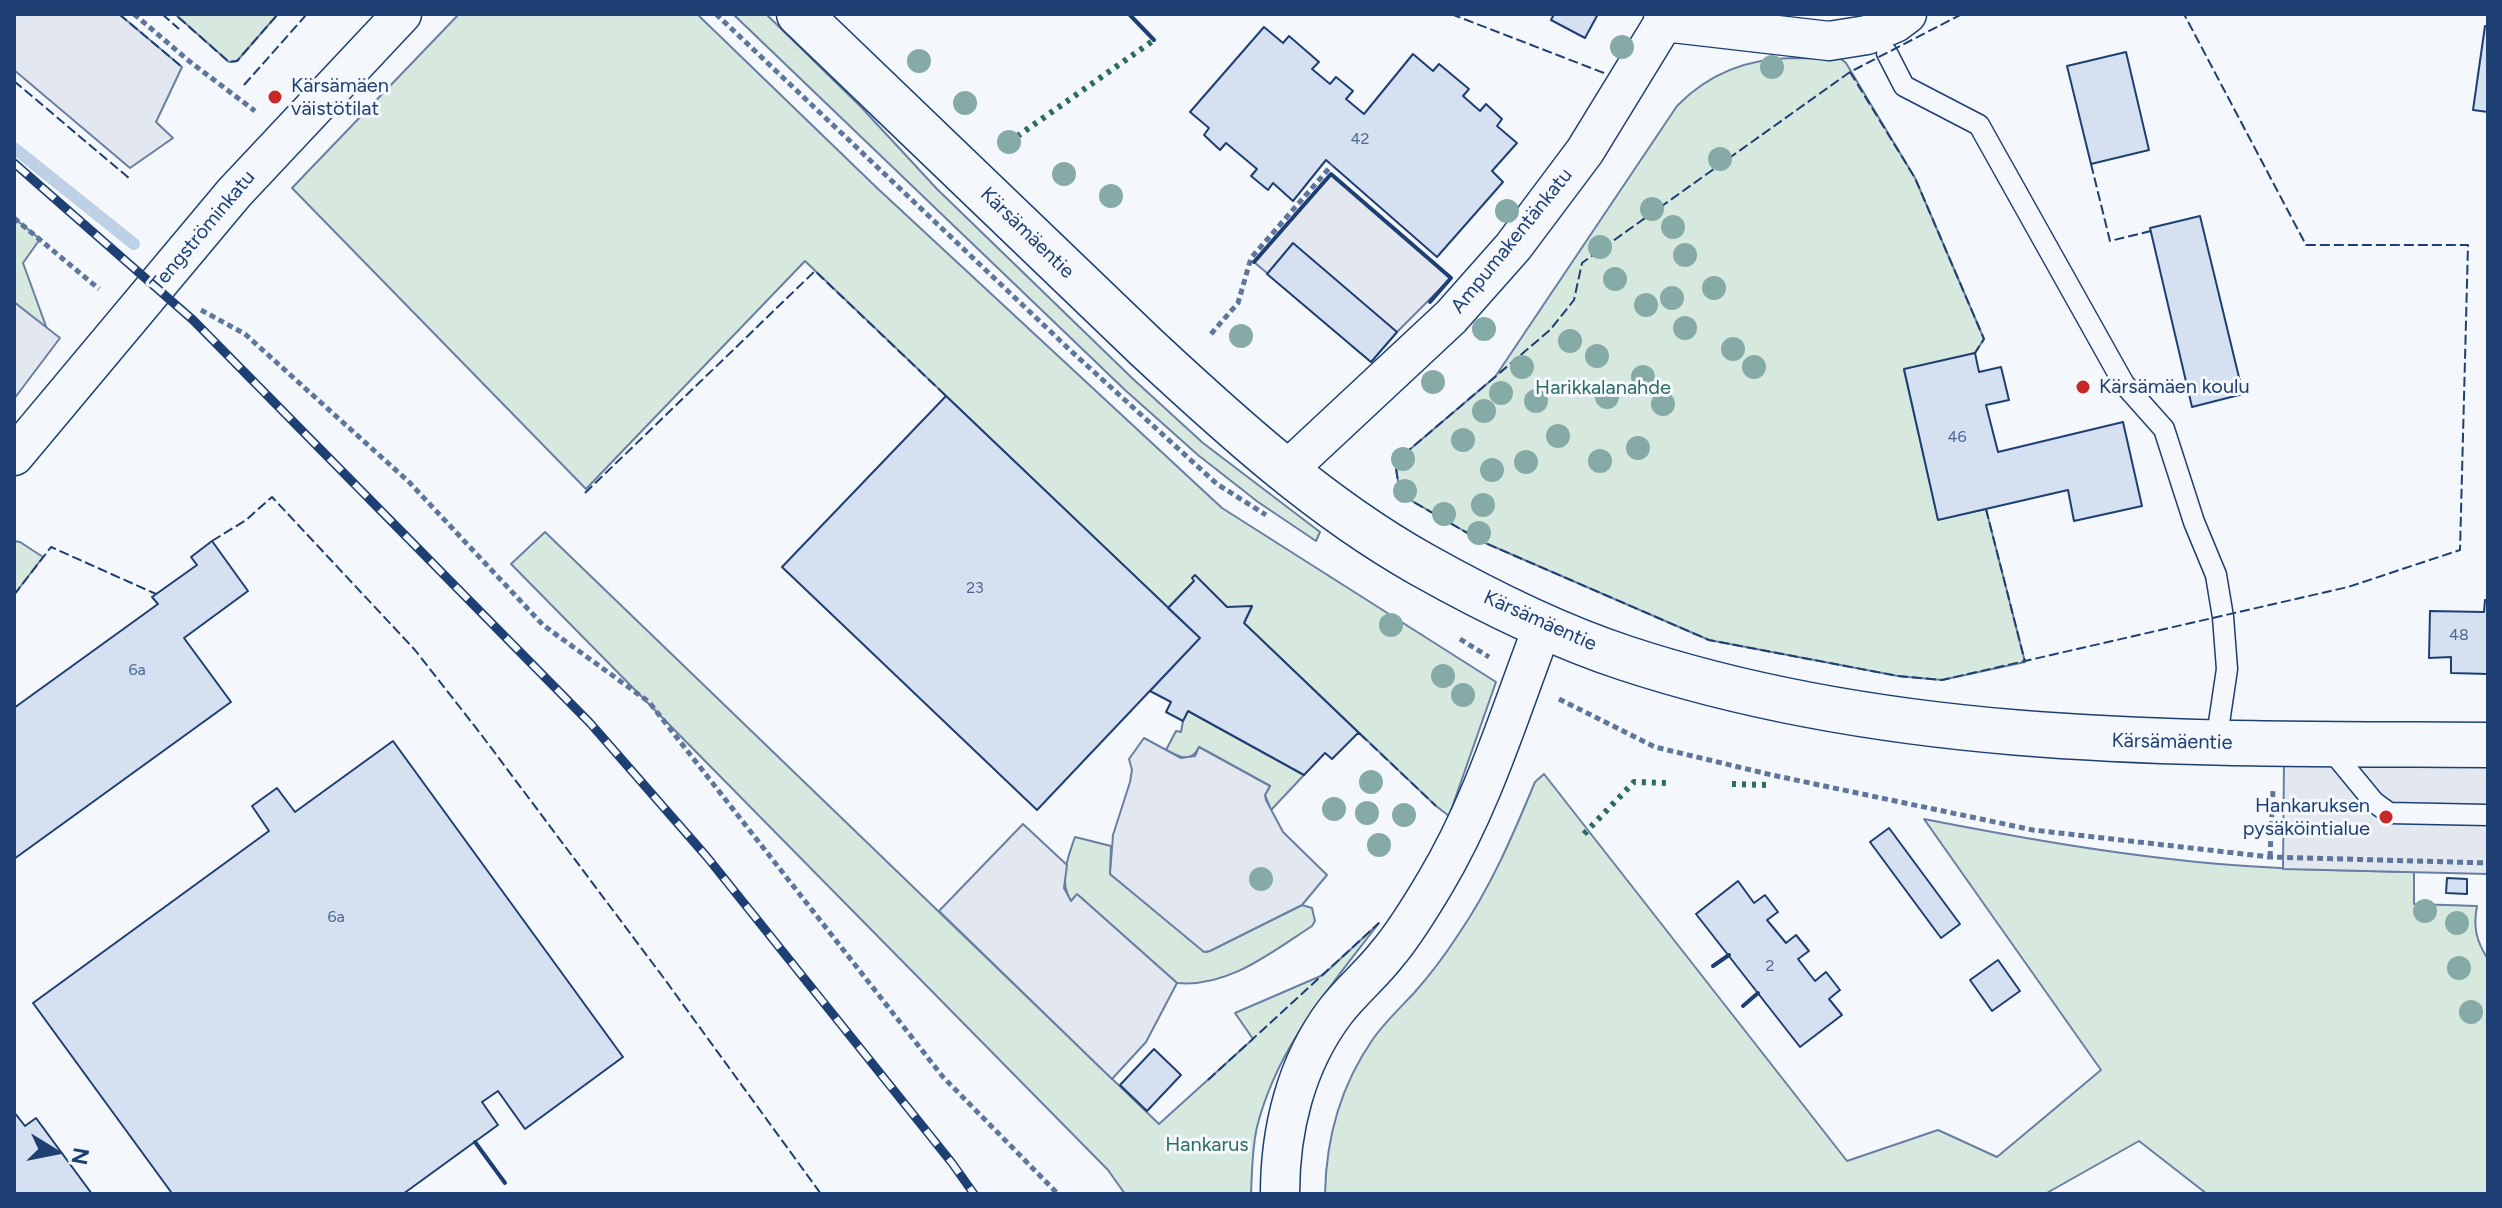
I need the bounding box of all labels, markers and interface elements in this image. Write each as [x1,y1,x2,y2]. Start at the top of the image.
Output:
place label: Kärsämäen väistötilat [291,74,389,121]
marker: Kärsämäen väistötilat [266,88,284,106]
house number: 42 [1351,129,1369,149]
street label: Ampumakentänkatu [1446,164,1578,318]
street label: Tengströminkatu [146,166,260,296]
street label: Kärsämäentie [975,182,1079,284]
place label: Kärsämäen koulu [2099,375,2250,399]
park label: Harikkalanahde [1535,376,1671,400]
marker: Kärsämäen koulu [2074,378,2092,396]
house number: 46 [1948,427,1966,447]
house number: 23 [966,578,984,598]
street label: Kärsämäentie [1480,585,1600,657]
house number: 48 [2449,625,2469,645]
house number: 6a [128,660,146,680]
street label: Kärsämäentie [2111,729,2233,755]
place label: Hankaruksen pysäköintialue [2243,794,2370,841]
marker: Hankaruksen pysäköintialue [2377,808,2395,826]
house number: 6a [327,907,345,927]
house number: 2 [1766,956,1774,976]
north arrow [16,1112,96,1192]
park label: Hankarus [1165,1133,1249,1157]
text: N [65,1146,95,1167]

